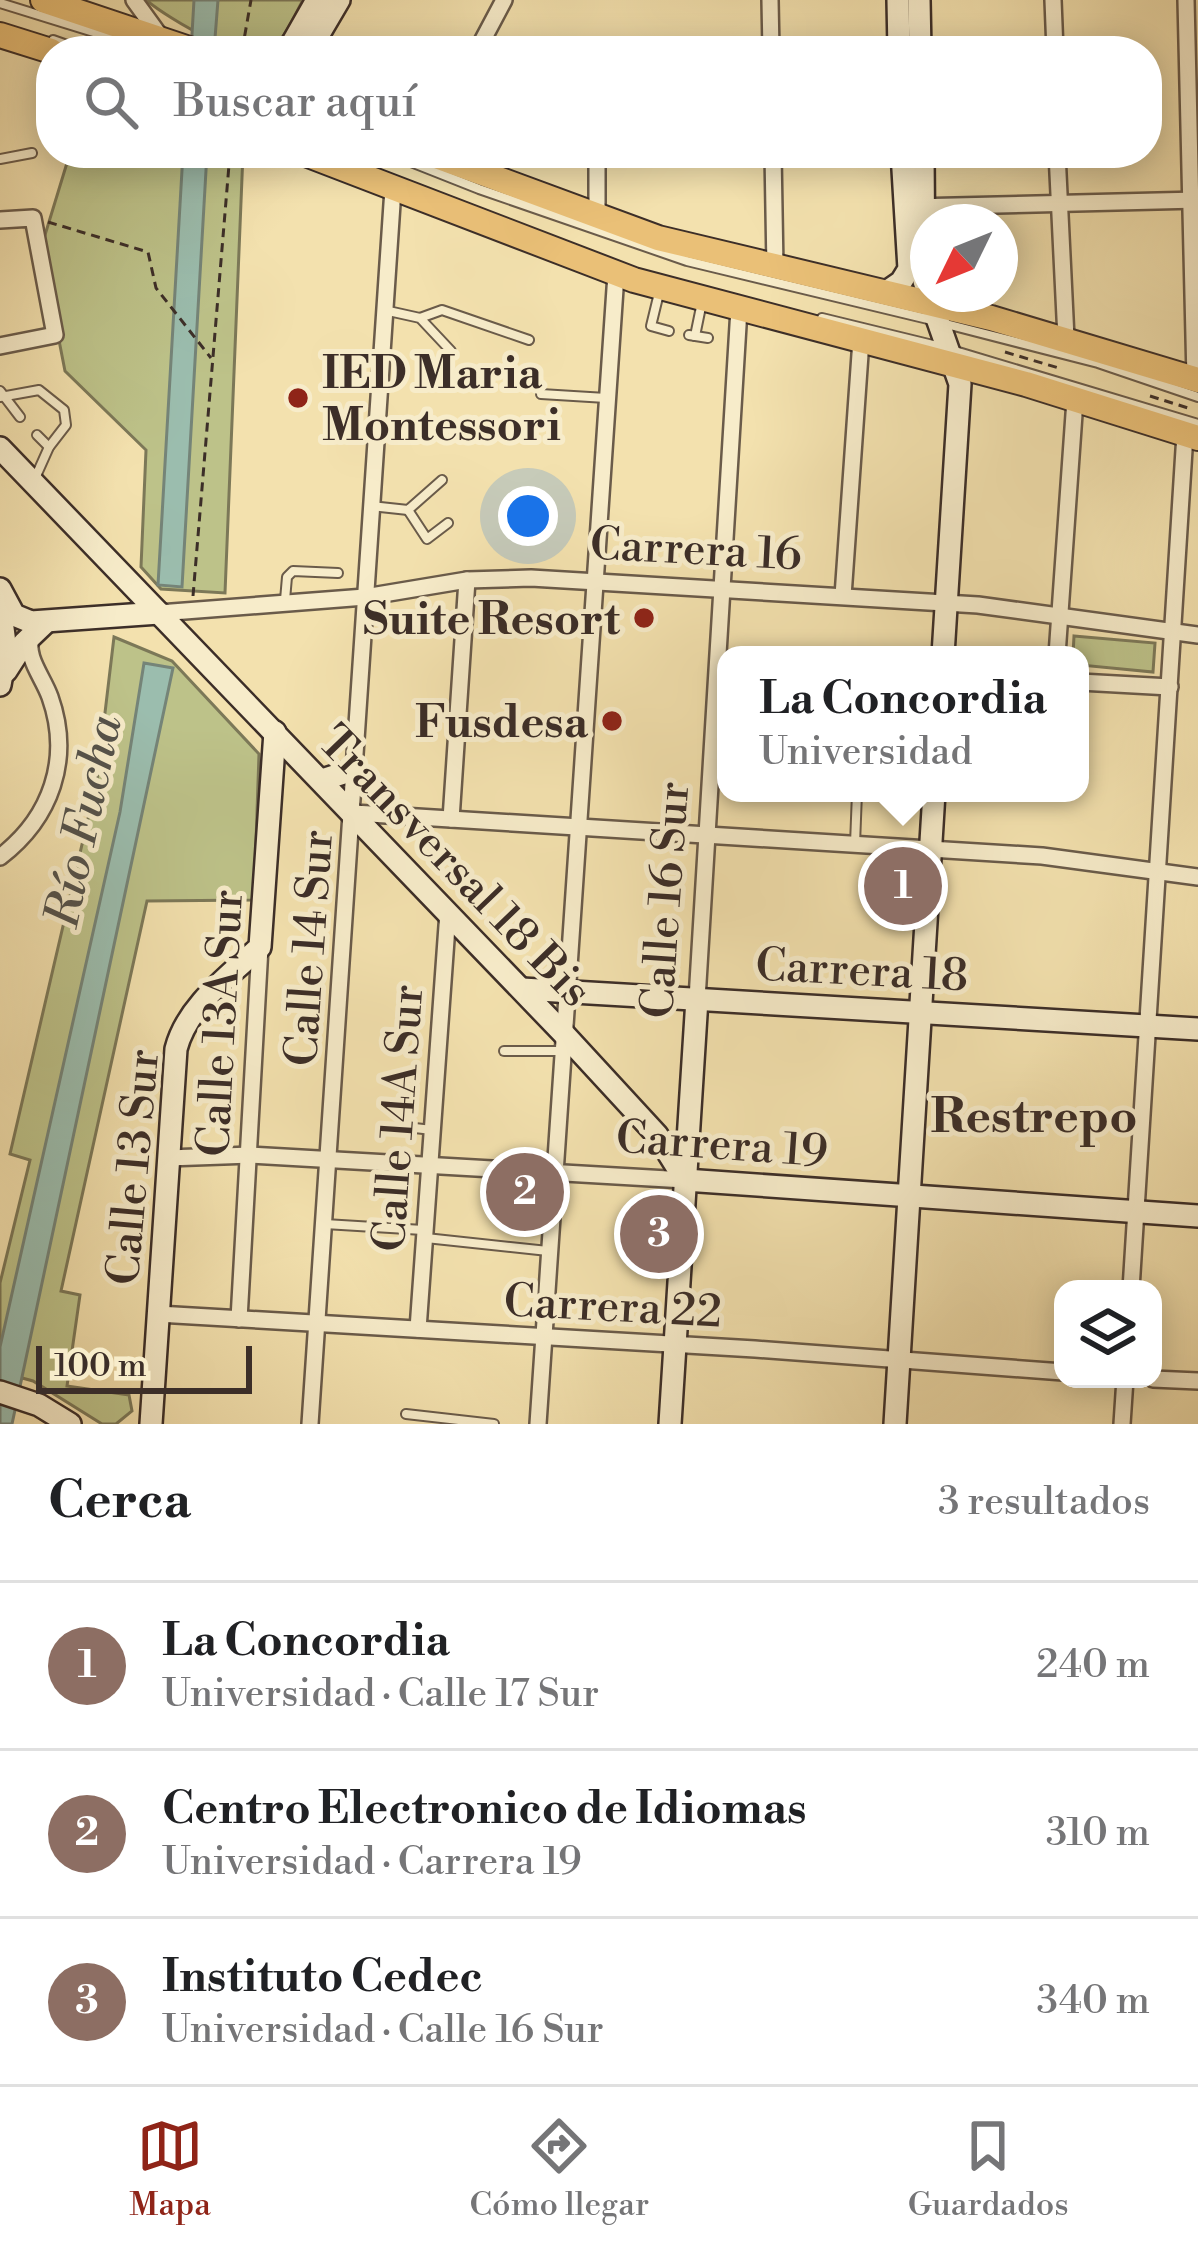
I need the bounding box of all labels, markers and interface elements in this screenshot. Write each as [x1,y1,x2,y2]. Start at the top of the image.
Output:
search box [36,36,1162,168]
icon: search [78,69,144,135]
text: Buscar aquí [174,74,416,131]
north arrow [910,204,1018,312]
place label: IED Maria Montessori [322,346,561,455]
marker: IED Maria Montessori [285,385,311,411]
your location [498,486,558,546]
street label: Carrera 16 [588,516,803,585]
place label: Suite Resort [363,592,621,649]
marker: Suite Resort [631,605,657,631]
popup [717,646,1089,802]
text: La Concordia [759,671,1047,728]
place label: Fusdesa [415,695,589,752]
marker: Fusdesa [599,708,625,734]
water label: Río Fucha [33,710,137,934]
street label: Transversal 18 Bis [305,714,603,1019]
text: Universidad [759,728,972,777]
street label: Calle 16 Sur [630,780,703,1021]
street label: Calle 14 Sur [274,828,347,1068]
pin: 1 [864,841,942,931]
street label: Calle 13A Sur [186,888,257,1158]
street label: Carrera 18 [754,937,970,1006]
street label: Calle 14A Sur [362,983,437,1254]
street label: Calle 13 Sur [96,1047,173,1288]
district label: Restrepo [930,1088,1138,1148]
street label: Carrera 19 [614,1110,830,1181]
pin: 2 [486,1147,564,1237]
pin: 3 [620,1189,698,1279]
street label: Carrera 22 [502,1273,723,1342]
map controls [1054,1280,1162,1388]
button: layers [1054,1280,1162,1388]
scale bar [36,1340,252,1393]
text: 100 m [54,1346,147,1387]
text: Cerca [48,1470,191,1534]
text: 3 resultados [938,1478,1150,1527]
text: La Concordia [162,1613,450,1670]
text: 1 [78,1641,96,1690]
text: 240 m [1036,1641,1150,1690]
text: Universidad · Calle 17 Sur [162,1670,599,1719]
text: Centro Electronico de Idiomas [162,1781,806,1838]
text: 2 [75,1809,99,1858]
text: 310 m [1046,1809,1150,1858]
text: Universidad · Carrera 19 [162,1838,582,1887]
text: Instituto Cedec [162,1949,483,2006]
text: 3 [75,1977,99,2026]
text: 340 m [1037,1977,1150,2026]
text: Universidad · Calle 16 Sur [162,2006,604,2055]
tab: Mapa [129,2113,211,2226]
tab: Cómo llegar [469,2113,649,2226]
tab: Guardados [908,2113,1069,2226]

